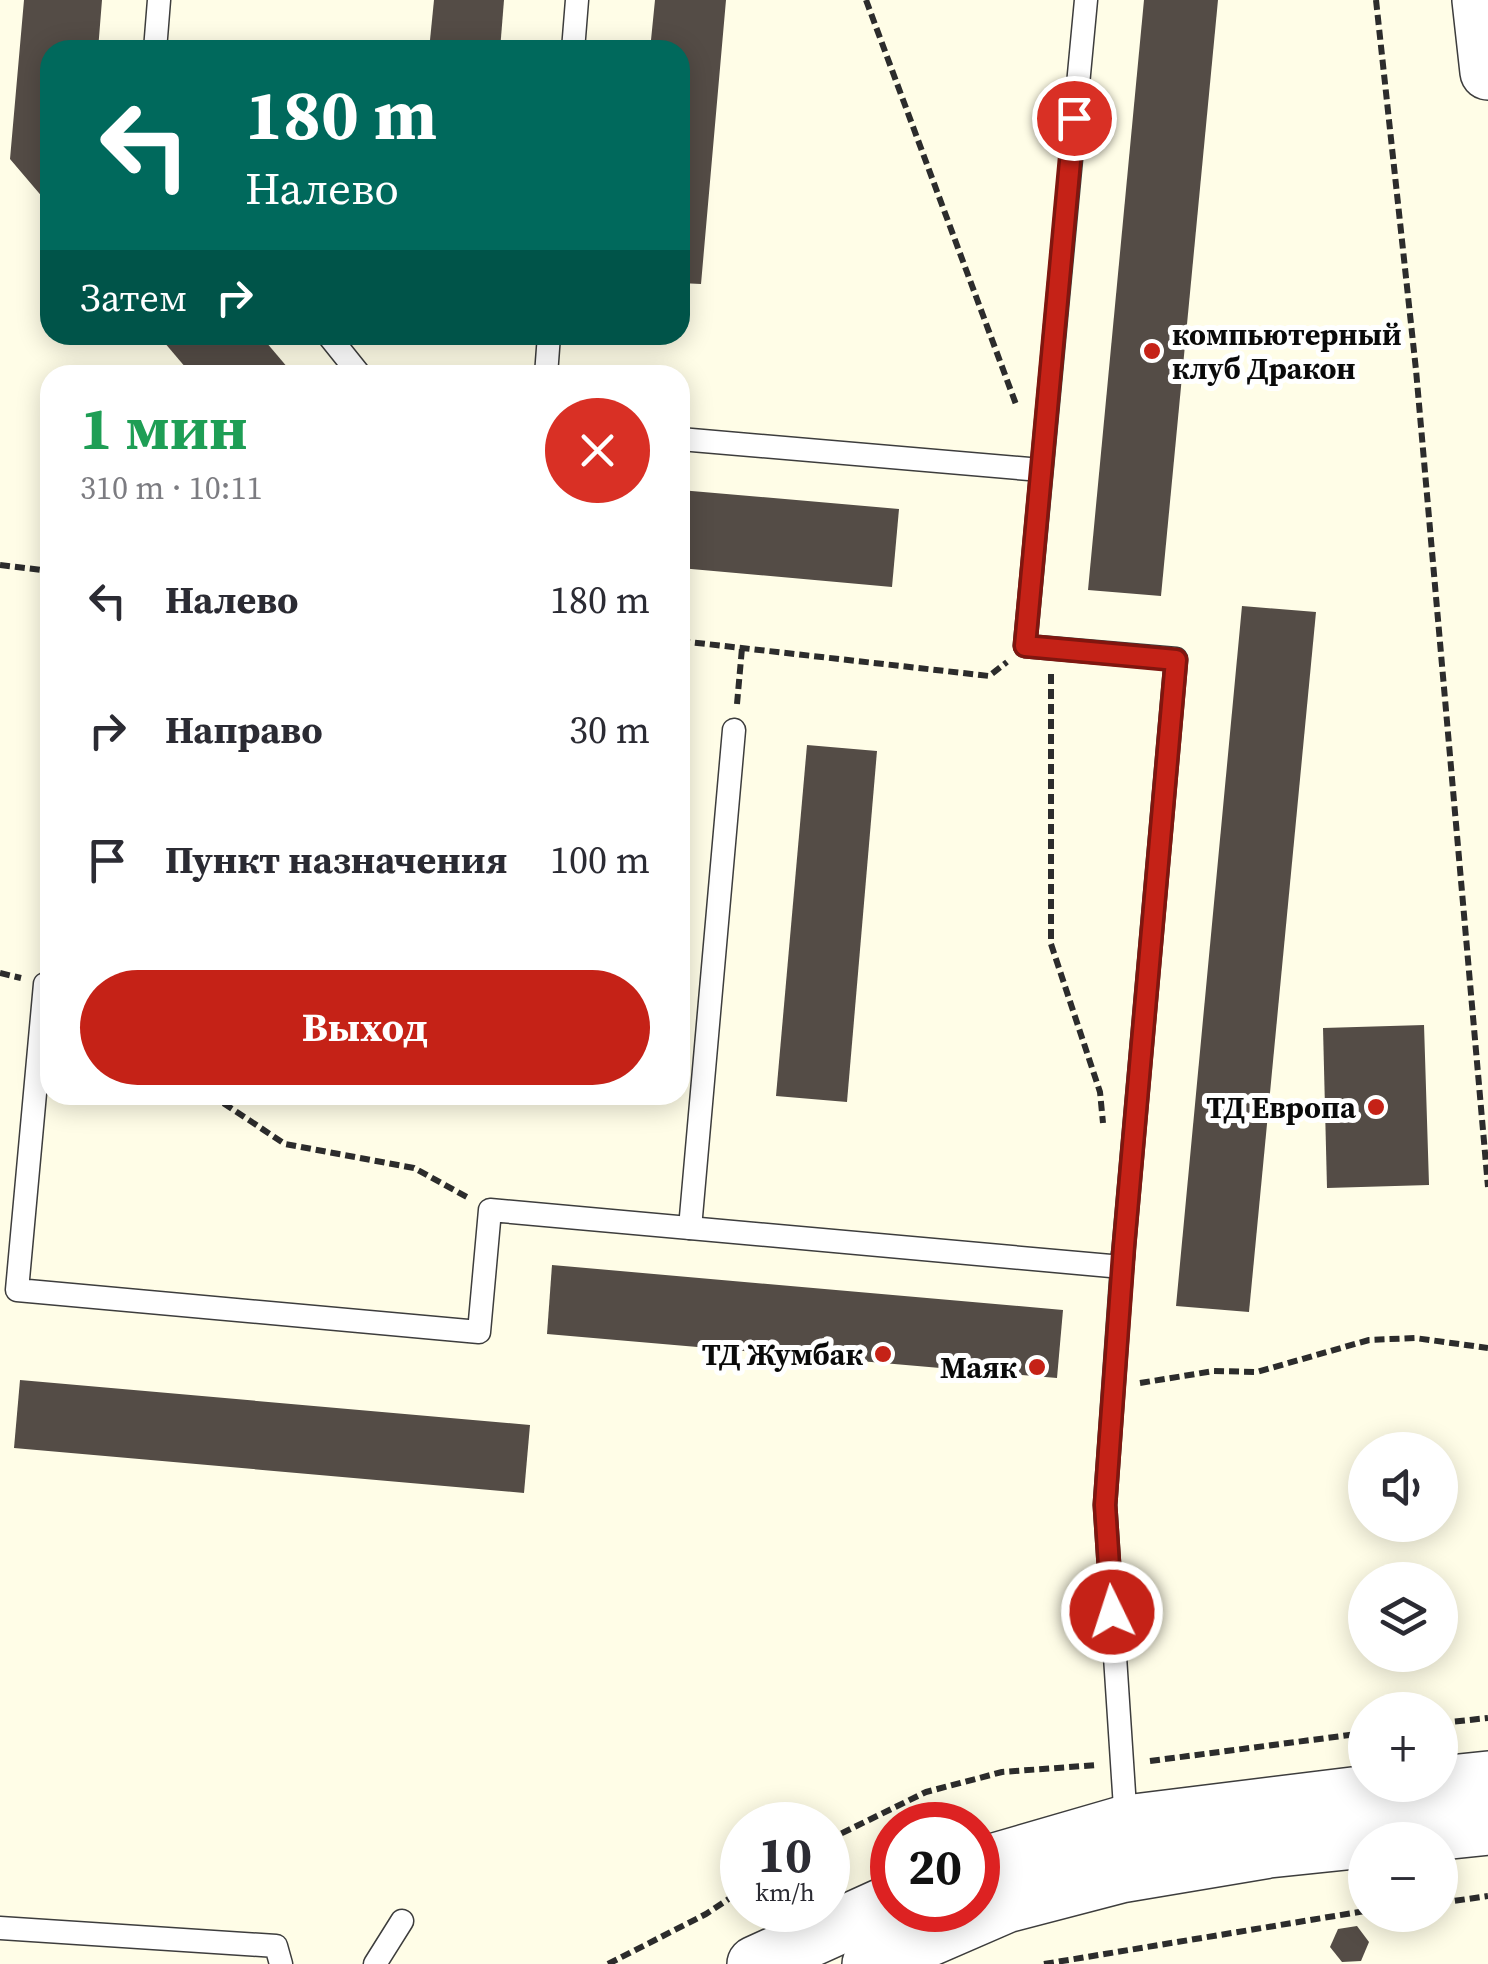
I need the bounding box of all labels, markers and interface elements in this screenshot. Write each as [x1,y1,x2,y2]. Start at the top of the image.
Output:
text: 180 m [245,66,437,162]
pin [1032,76,1117,161]
icon: left [80,80,210,210]
icon: arrive [1047,91,1102,146]
text: Налево [245,157,399,219]
icon: right [207,270,262,325]
text: Затем [80,272,187,324]
place label: компьютерный клуб Дракон [1172,314,1402,389]
marker: компьютерный клуб Дракон [1141,340,1163,362]
text: 1 мин [80,387,248,469]
button: close [545,398,650,503]
text: 310 m · 10:11 [80,466,262,510]
icon: left [80,573,135,628]
text: Налево [165,574,299,626]
text: 180 m [550,574,650,626]
icon: right [80,703,135,758]
text: Направо [165,704,323,756]
text: 30 m [569,704,650,756]
icon: arrive [80,833,135,888]
text: Пункт назначения [165,834,507,886]
text: 100 m [550,834,650,886]
button: Выход [80,970,650,1085]
place label: ТД Европа [1206,1087,1357,1128]
marker: ТД Европа [1365,1096,1387,1118]
place label: ТД Жумбак [702,1334,863,1375]
marker: ТД Жумбак [872,1343,894,1365]
place label: Маяк [940,1347,1017,1388]
marker: Маяк [1026,1356,1048,1378]
map controls [1348,1432,1458,1932]
button: sound [1348,1432,1458,1542]
position arrow [1060,1560,1164,1664]
button: layers [1348,1562,1458,1672]
button: + [1348,1692,1458,1802]
speed limit sign: 20 [870,1802,1000,1932]
text: 10 [758,1820,812,1889]
button: − [1348,1822,1458,1932]
text: km/h [755,1875,815,1909]

